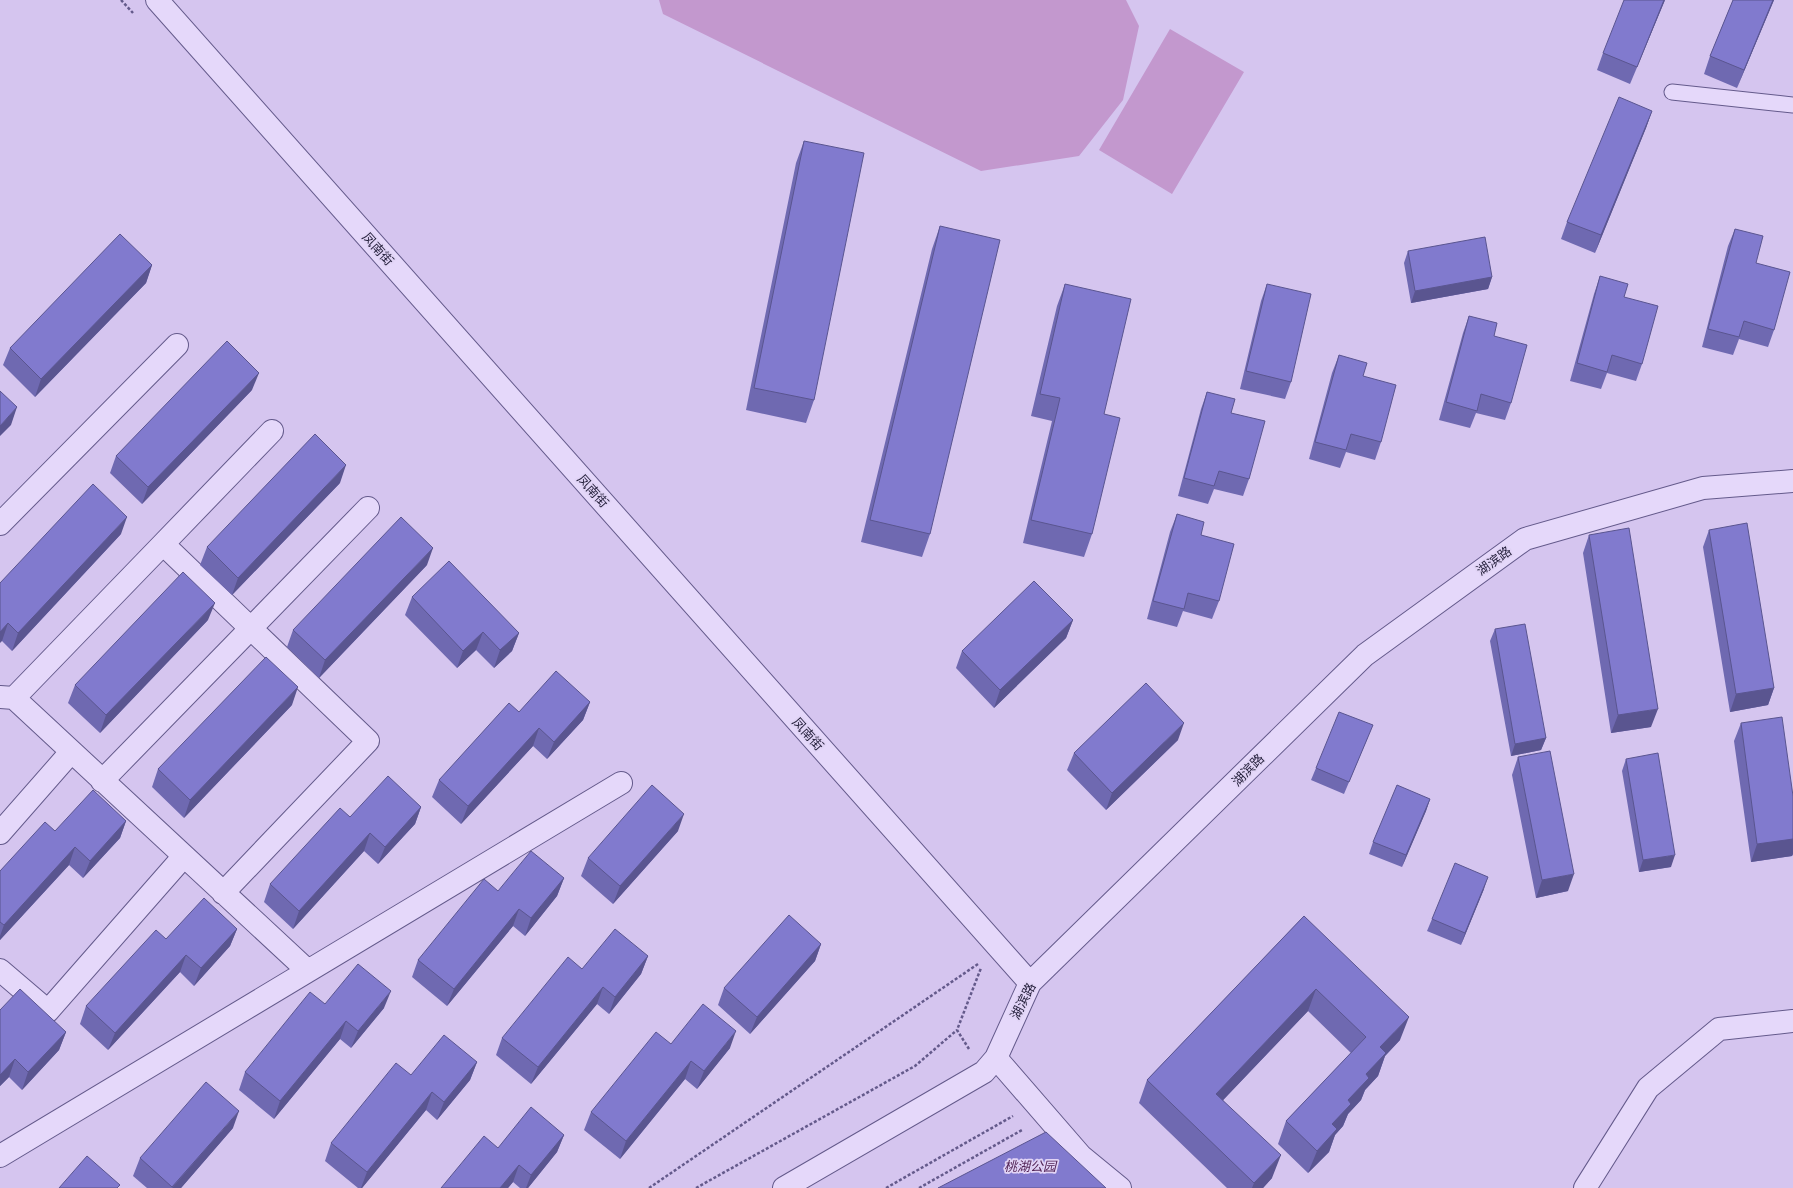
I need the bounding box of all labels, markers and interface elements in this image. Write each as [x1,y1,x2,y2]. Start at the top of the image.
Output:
street label: 凤南街 [359,229,397,269]
street label: 凤南街 [574,471,612,511]
street label: 湖滨路 [1473,543,1515,579]
street label: 凤南街 [789,714,827,754]
street label: 湖滨路 [1228,750,1268,790]
street label: 湖滨路 [1007,980,1039,1022]
park label: 桃湖公园 [1004,1158,1058,1175]

